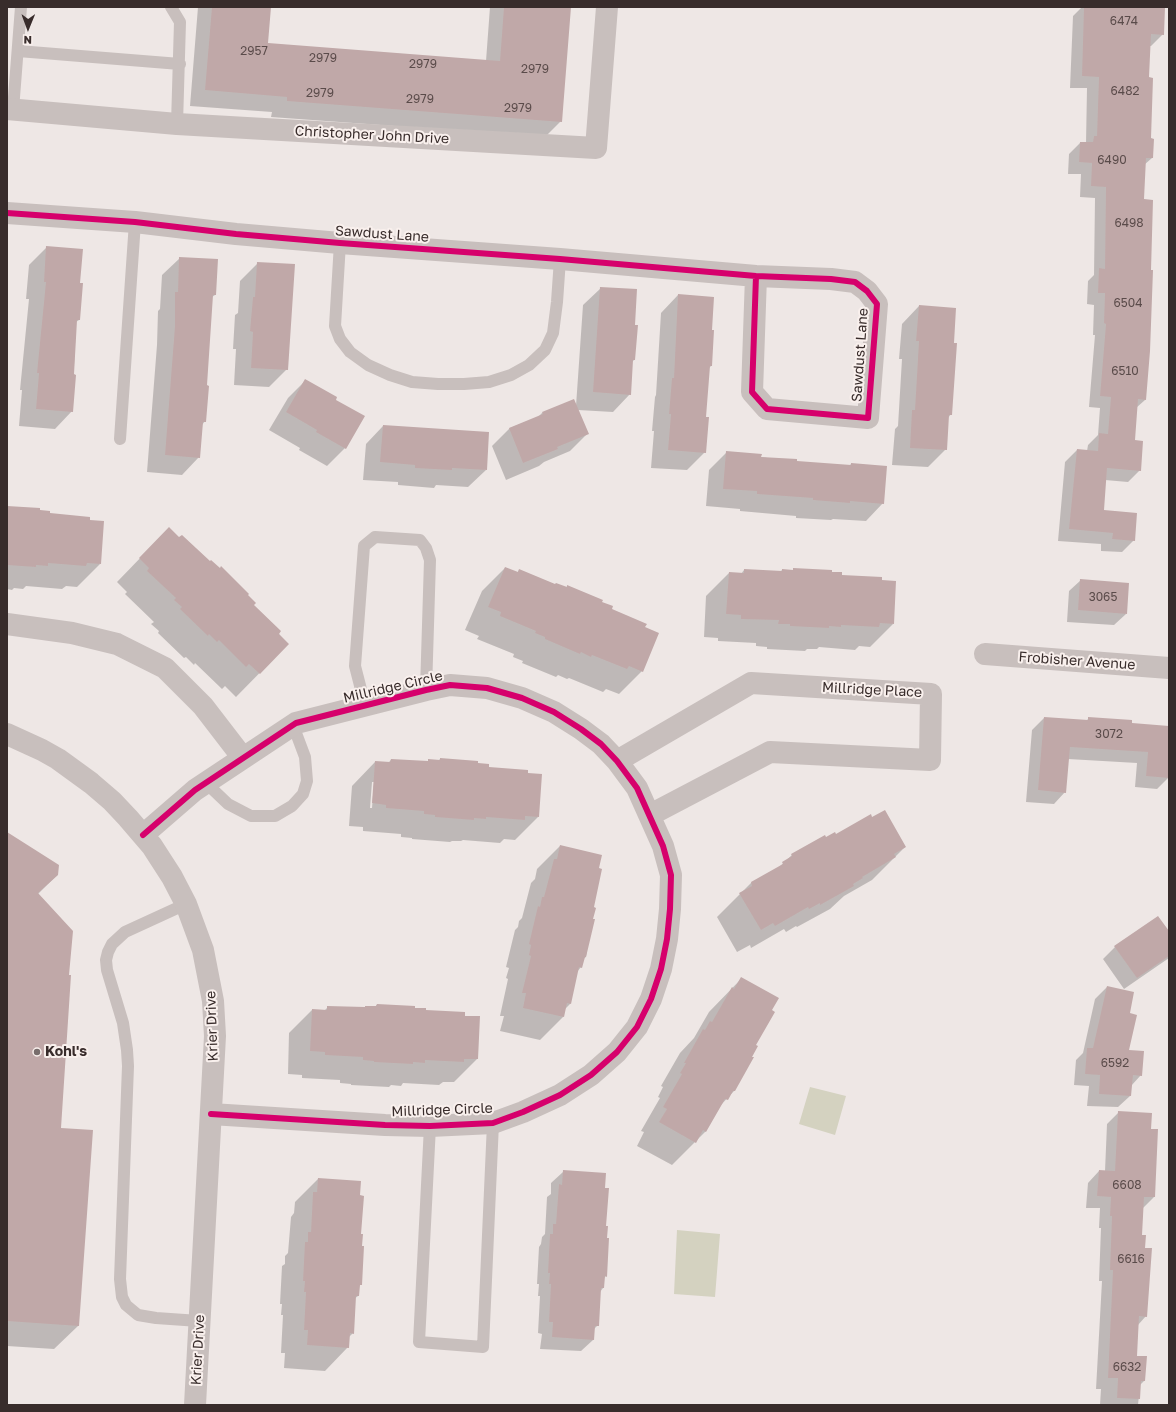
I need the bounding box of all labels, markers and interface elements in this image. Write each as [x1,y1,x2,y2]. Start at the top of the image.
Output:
north arrow [8,8,48,48]
house number: 6474 [1110,14,1138,28]
text: N [23,34,32,47]
house number: 2957 [240,44,268,58]
house number: 2979 [309,51,337,65]
house number: 2979 [409,57,437,71]
house number: 2979 [521,62,549,76]
house number: 6482 [1111,84,1139,98]
house number: 2979 [306,86,334,100]
house number: 2979 [406,92,434,106]
house number: 2979 [504,101,532,115]
street label: Christopher John Drive [294,123,450,147]
house number: 6490 [1097,153,1127,167]
house number: 6498 [1114,216,1144,230]
street label: Sawdust Lane [334,222,430,246]
house number: 6504 [1114,296,1142,310]
street label: Sawdust Lane [848,307,872,403]
house number: 6510 [1111,364,1139,378]
house number: 3065 [1089,590,1117,604]
street label: Frobisher Avenue [1018,649,1136,673]
street label: Millridge Circle [342,667,444,707]
street label: Millridge Place [822,679,922,701]
house number: 3072 [1095,727,1123,741]
street label: Krier Drive [202,990,222,1062]
place label: Kohl's [45,1044,87,1060]
marker: Kohl's [32,1047,42,1057]
house number: 6592 [1101,1056,1129,1070]
street label: Millridge Circle [391,1100,493,1120]
house number: 6608 [1112,1178,1142,1192]
house number: 6616 [1117,1252,1145,1266]
street label: Krier Drive [188,1314,208,1386]
house number: 6632 [1113,1360,1141,1374]

